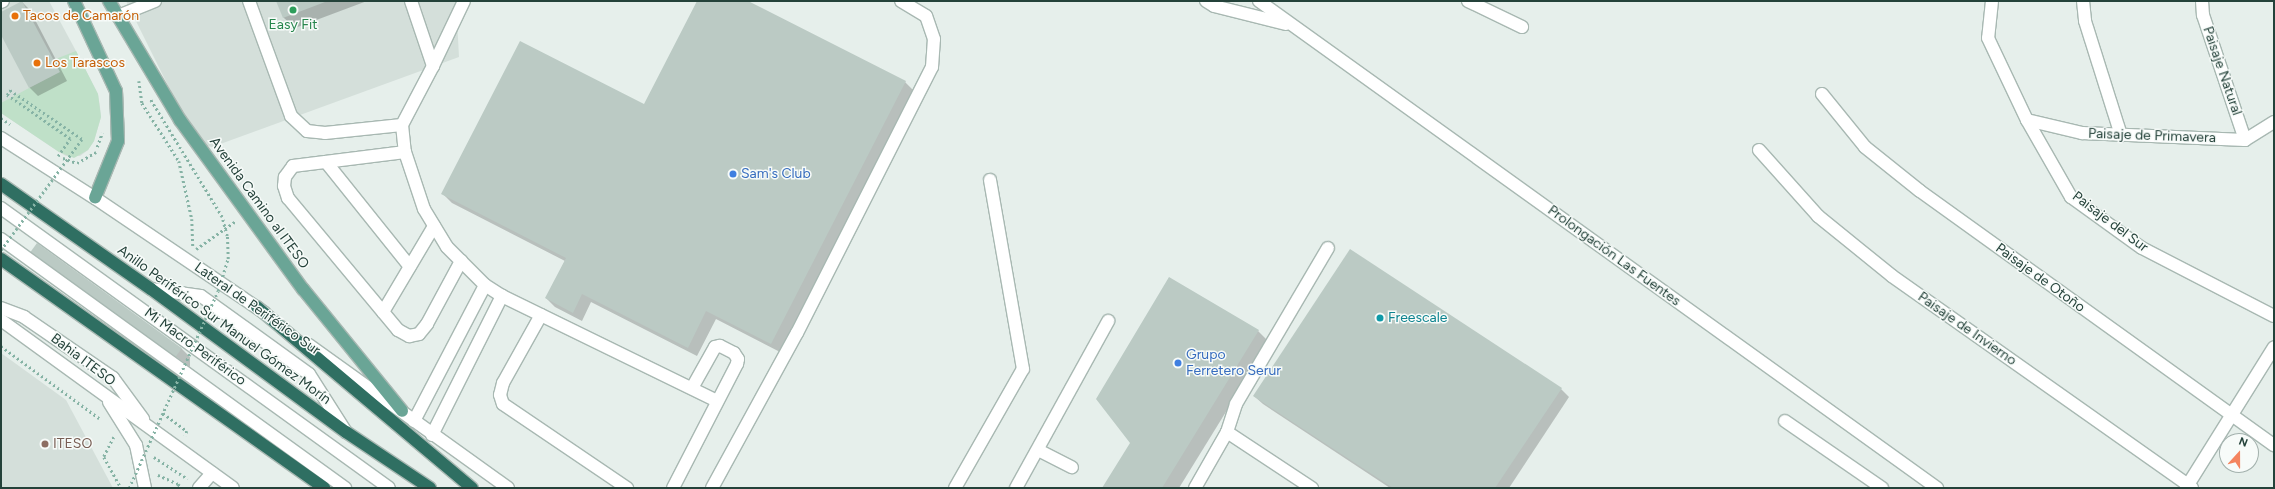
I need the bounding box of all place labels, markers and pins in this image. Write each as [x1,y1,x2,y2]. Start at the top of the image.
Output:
marker: Easy Fit [288,5,298,15]
place label: Tacos de Camarón [23,8,139,24]
marker: Tacos de Camarón [10,11,20,21]
place label: Easy Fit [269,17,317,33]
place label: Los Tarascos [45,55,125,71]
marker: Los Tarascos [32,58,42,68]
place label: Sam's Club [741,166,811,182]
marker: Sam's Club [728,169,738,179]
place label: Freescale [1388,310,1447,326]
marker: Freescale [1375,313,1385,323]
place label: Grupo Ferretero Serur [1186,347,1281,380]
marker: Grupo Ferretero Serur [1173,358,1183,368]
place label: ITESO [53,436,92,452]
marker: ITESO [40,439,50,449]

